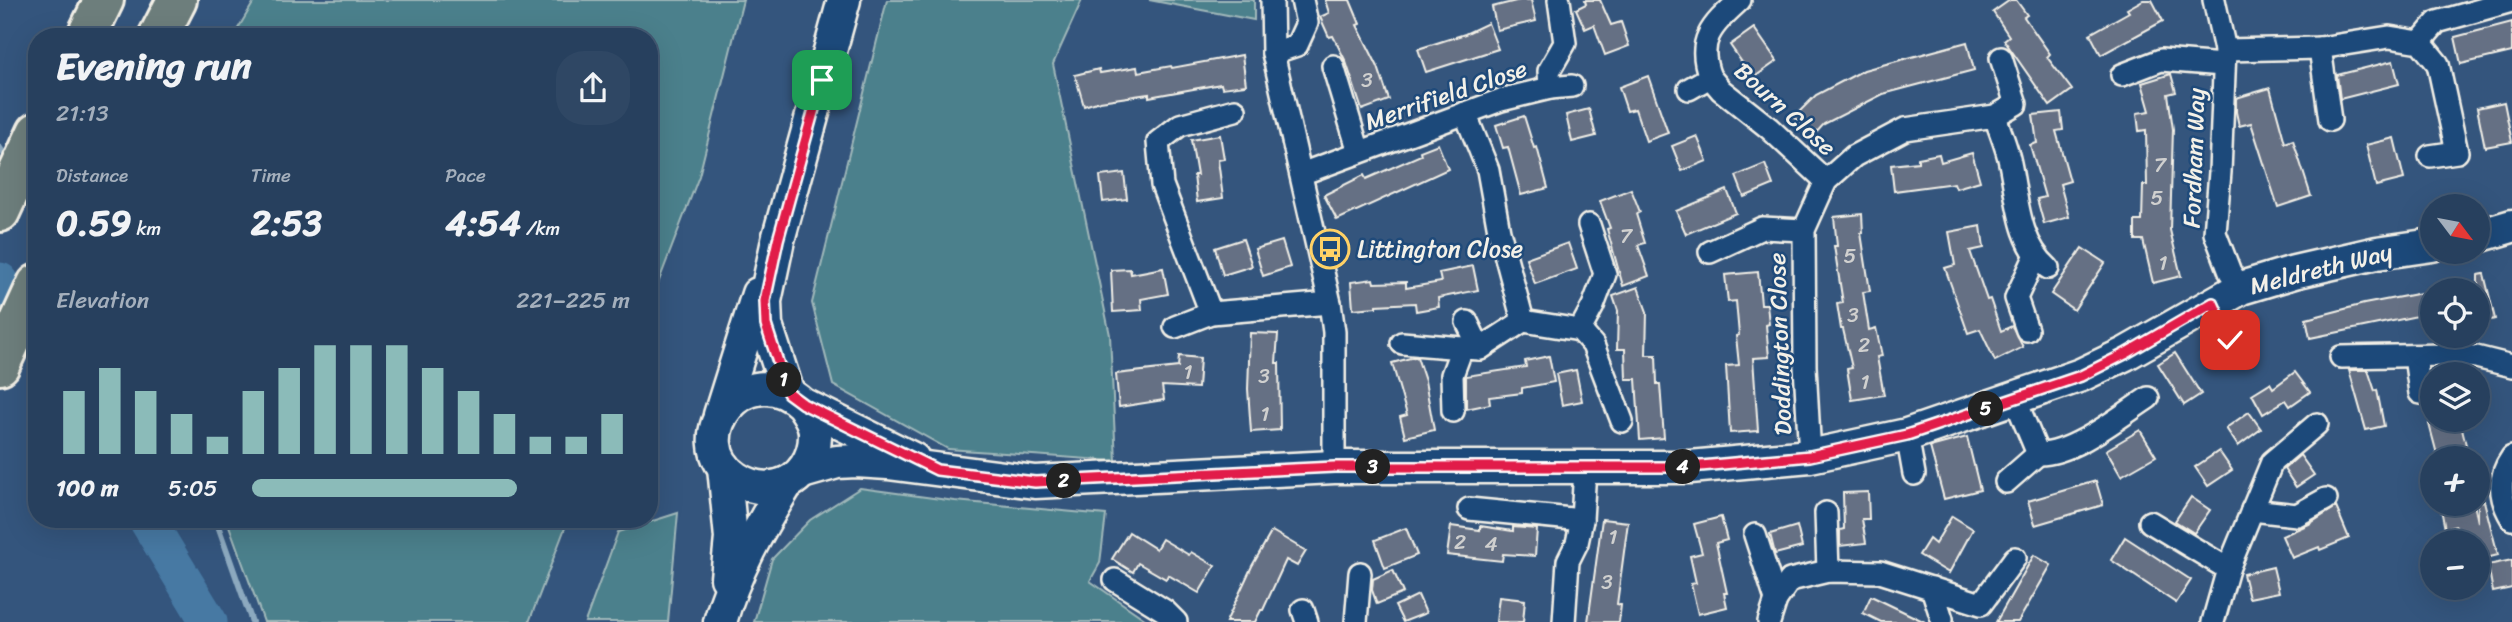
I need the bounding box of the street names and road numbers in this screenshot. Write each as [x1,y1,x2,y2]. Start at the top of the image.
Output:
street label: Merrifield Close [1359,48,1533,142]
street label: Bourn Close [1724,51,1846,167]
street label: Fordham Way [2171,87,2217,229]
street label: Meldreth Way [2245,231,2397,307]
street label: Doddington Close [1756,252,1804,436]

